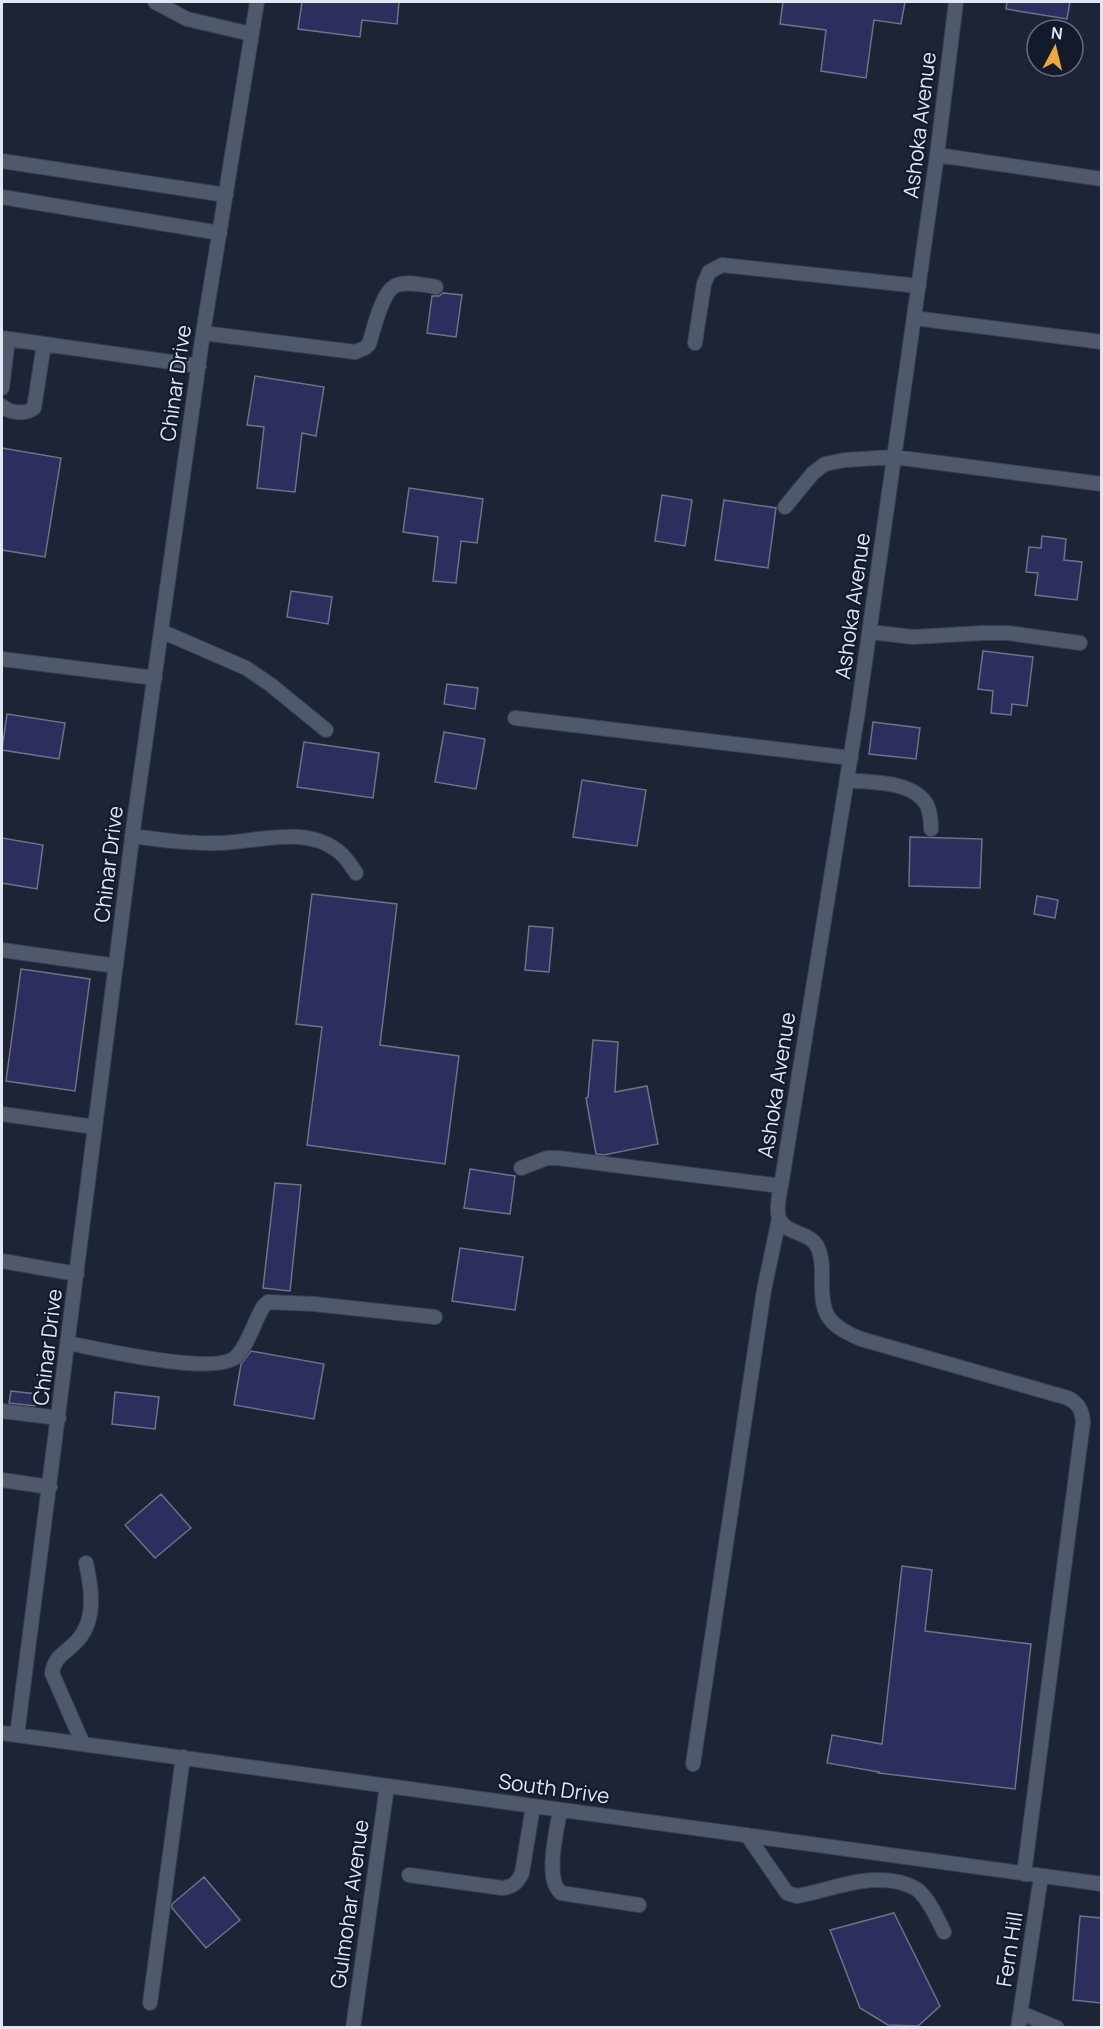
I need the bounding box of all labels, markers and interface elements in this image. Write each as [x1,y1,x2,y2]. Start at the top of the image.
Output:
north arrow [1025,18,1085,78]
text: N [1050,21,1064,45]
street label: Ashoka Avenue [896,50,942,200]
street label: Chinar Drive [153,323,197,443]
street label: Ashoka Avenue [828,531,876,681]
street label: Chinar Drive [87,804,129,924]
street label: Ashoka Avenue [751,1010,801,1160]
street label: Chinar Drive [26,1287,68,1407]
street label: South Drive [497,1766,611,1810]
street label: Gulmohar Avenue [323,1818,375,1990]
street label: Fern Hill [989,1909,1029,1989]

